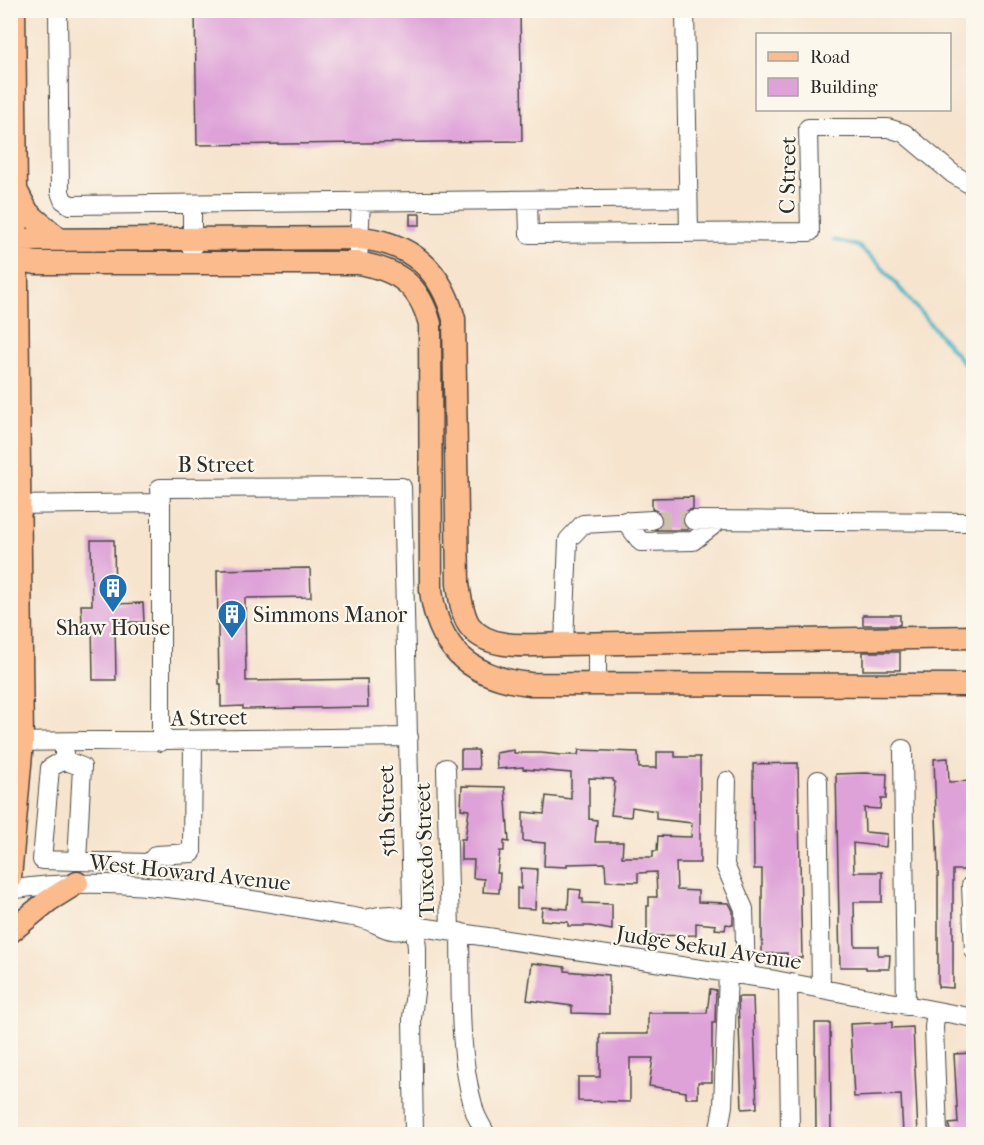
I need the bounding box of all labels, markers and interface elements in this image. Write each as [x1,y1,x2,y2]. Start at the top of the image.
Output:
legend [756,33,951,111]
text: Road [810,47,850,68]
text: Building [810,77,878,98]
street label: C Street [774,136,802,214]
street label: B Street [177,452,255,478]
building icon: Shaw House [97,572,129,614]
building icon: Simmons Manor [216,598,248,640]
place label: Simmons Manor [253,602,408,628]
place label: Shaw House [56,615,170,641]
street label: A Street [169,704,248,732]
street label: 5th Street [373,764,401,857]
street label: Tuxedo Street [410,782,440,918]
street label: West Howard Avenue [87,849,292,897]
street label: Judge Sekul Avenue [612,920,804,976]

